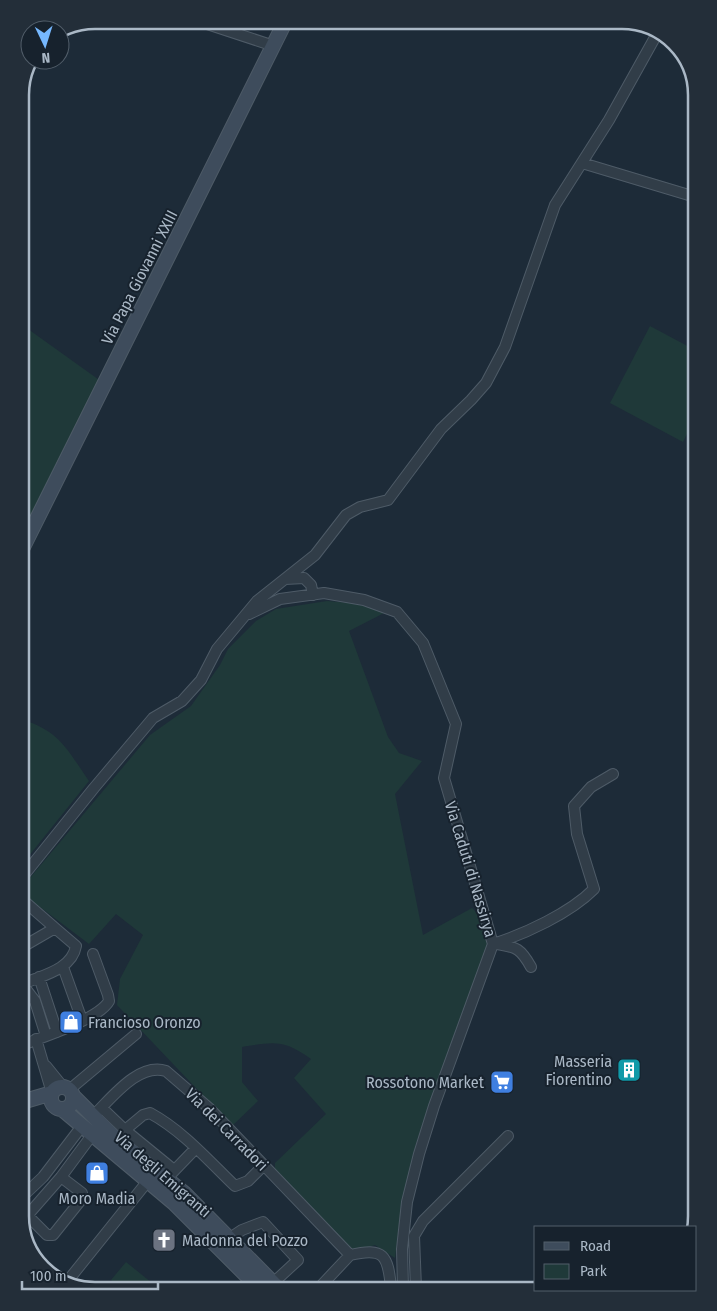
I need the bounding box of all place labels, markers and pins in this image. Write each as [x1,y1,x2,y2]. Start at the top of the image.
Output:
shop icon: Francioso Oronzo [58,1009,84,1035]
place label: Francioso Oronzo [88,1013,201,1032]
place label: Masseria Fiorentino [545,1052,612,1089]
building icon: Masseria Fiorentino [616,1057,642,1083]
supermarket icon: Rossotono Market [489,1069,515,1095]
place label: Rossotono Market [366,1073,485,1092]
shop icon: Moro Madia [84,1160,110,1186]
place label: Moro Madia [59,1189,136,1208]
church icon: Madonna del Pozzo [151,1227,177,1253]
place label: Madonna del Pozzo [182,1231,308,1250]

